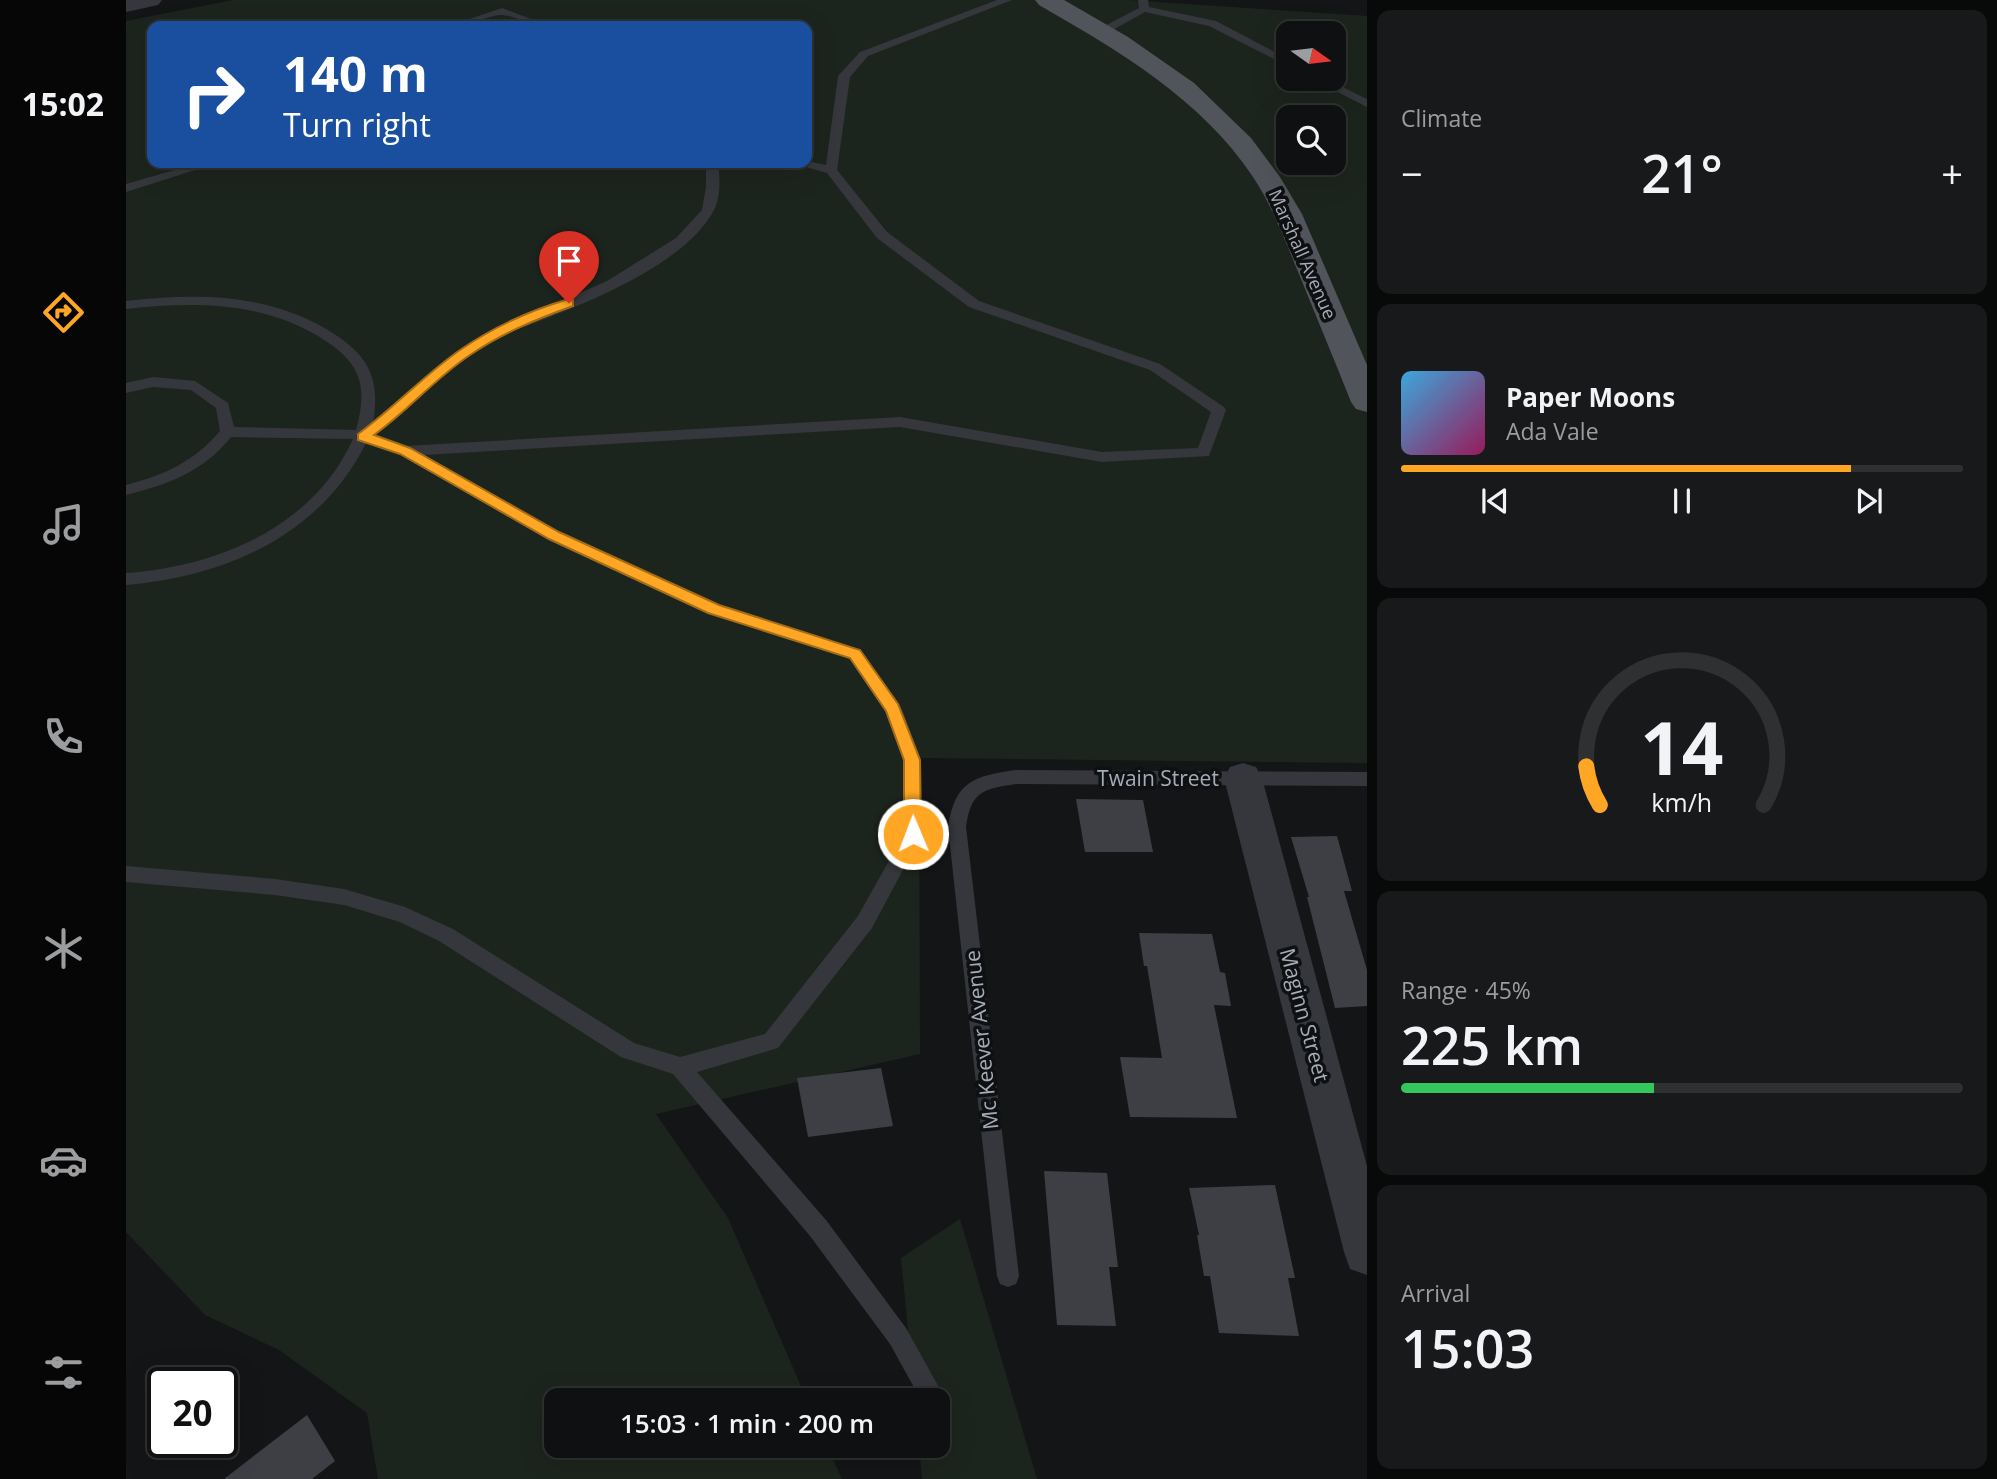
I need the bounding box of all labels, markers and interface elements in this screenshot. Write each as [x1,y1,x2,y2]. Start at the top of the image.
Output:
north arrow [1276,21,1346,91]
map controls [1276,21,1346,175]
text: 140 m [283,40,428,106]
icon: right [168,49,259,140]
text: 15:02 [22,82,104,125]
text: Climate [1401,102,1482,134]
text: Turn right [283,103,431,146]
button: search [1276,105,1346,175]
text: 21° [1641,137,1723,208]
text: − [1401,147,1423,199]
text: + [1941,147,1963,199]
street label: Marshall Avenue [1264,185,1342,323]
pin [539,231,599,303]
icon: arrive [550,242,588,280]
icon: directions [39,288,88,337]
text: Paper Moons [1506,379,1675,415]
text: Ada Vale [1506,415,1599,447]
icon: previous [1476,482,1514,520]
icon: pause [1663,482,1701,520]
icon: next [1850,482,1888,520]
icon: music [39,500,88,549]
text: 14 [1640,698,1724,797]
icon: phone [39,712,88,761]
street label: Twain Street [1097,764,1219,792]
text: km/h [1652,785,1712,819]
position arrow [876,797,950,871]
icon: climate [39,924,88,973]
street label: Maginn Street [1274,945,1336,1085]
street label: Mc Keever Avenue [958,949,1004,1131]
text: Range · 45% [1401,974,1531,1006]
text: 225 km [1401,1009,1583,1080]
icon: car [39,1136,88,1185]
text: Arrival [1401,1277,1470,1309]
text: 15:03 [1401,1312,1534,1383]
icon: filters [39,1348,88,1397]
speed limit sign: 20 [147,1367,238,1458]
text: 15:03 · 1 min · 200 m [620,1405,874,1441]

